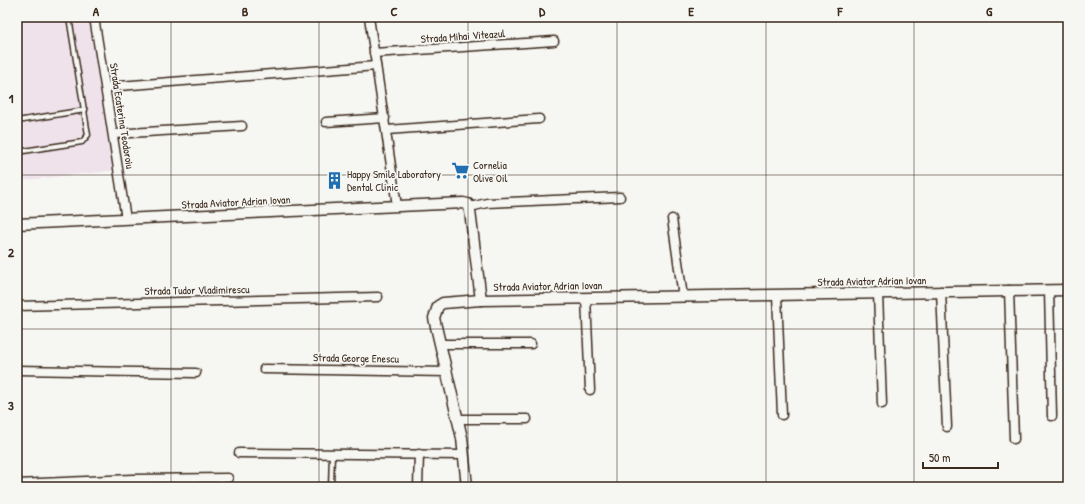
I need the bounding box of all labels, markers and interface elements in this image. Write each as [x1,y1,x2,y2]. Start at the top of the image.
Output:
text: A [93,2,100,20]
text: B [242,2,249,20]
text: C [390,2,398,20]
text: D [539,2,546,20]
text: E [688,2,694,20]
text: F [837,2,844,20]
text: G [986,2,993,20]
street label: Strada Mihai Viteazul [420,26,506,46]
street label: Strada Ecaterina Teodoroiu [107,62,137,170]
text: 1 [9,89,14,107]
place label: Cornelia Olive Oil [473,158,507,185]
supermarket icon: Cornelia Olive Oil [450,161,470,181]
place label: Happy Smile Laboratory Dental Clinic [347,167,441,194]
building icon: Happy Smile Laboratory Dental Clinic [324,170,344,190]
street label: Strada Aviator Adrian Iovan [181,192,291,212]
text: 2 [8,243,15,261]
street label: Strada Aviator Adrian Iovan [817,273,927,289]
street label: Strada Aviator Adrian Iovan [493,278,603,294]
street label: Strada Tudor Vladimirescu [144,282,250,298]
street label: Strada George Enescu [313,350,400,366]
text: 3 [8,396,14,414]
scale bar [923,444,998,470]
text: 50 m [929,449,950,466]

